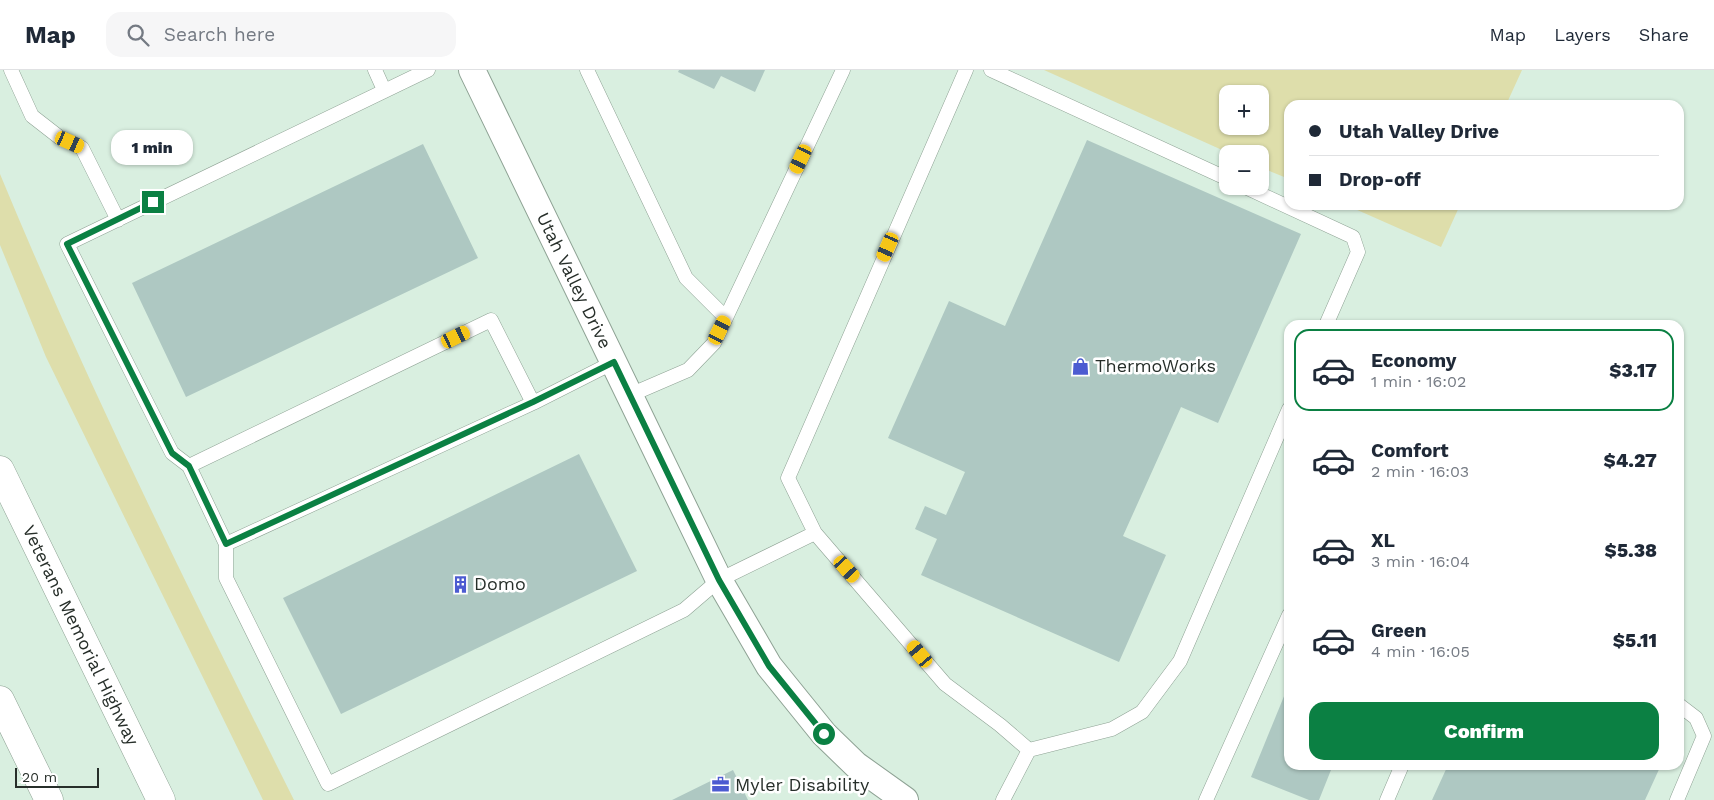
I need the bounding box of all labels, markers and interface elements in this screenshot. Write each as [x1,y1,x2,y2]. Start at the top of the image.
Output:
search box [106,12,456,57]
text: Map [25,21,76,49]
icon: search [124,21,152,49]
text: Search here [164,23,275,46]
text: Map [1489,24,1526,45]
text: Layers [1554,24,1611,45]
text: Share [1639,24,1689,45]
map controls [1219,85,1269,195]
button: + [1219,85,1269,135]
text: Utah Valley Drive [1339,120,1499,143]
car [53,129,86,155]
callout: 1 min [112,129,194,164]
text: 1 min [131,138,173,157]
car [787,142,814,176]
button: − [1219,145,1269,195]
text: Drop-off [1339,168,1421,191]
route end [142,191,164,213]
street label: Utah Valley Drive [533,209,616,352]
car [875,230,900,264]
car [706,313,733,347]
car [439,324,472,350]
icon: car [1311,348,1356,393]
text: Economy [1371,349,1456,372]
place label: ThermoWorks [1095,355,1216,376]
shop icon: ThermoWorks [1071,356,1091,376]
text: $3.17 [1609,359,1657,382]
text: 1 min · 16:02 [1371,372,1466,391]
icon: car [1311,438,1356,483]
text: Comfort [1371,439,1449,462]
text: $4.27 [1604,449,1657,472]
text: 2 min · 16:03 [1371,462,1469,481]
street label: Veterans Memorial Highway [19,522,144,749]
icon: car [1311,528,1356,573]
text: XL [1371,529,1395,552]
text: $5.38 [1605,539,1657,562]
text: 3 min · 16:04 [1371,552,1470,571]
car [831,553,862,585]
place label: Domo [474,573,526,594]
building icon: Domo [450,574,470,594]
icon: car [1311,618,1356,663]
text: Green [1371,619,1427,642]
text: $5.11 [1613,629,1657,652]
car [904,638,935,670]
text: 4 min · 16:05 [1371,642,1470,661]
button: Confirm [1309,702,1659,760]
route start [813,723,835,745]
scale bar [15,765,99,788]
text: 20 m [22,769,57,785]
place label: Myler Disability [735,774,870,795]
office icon: Myler Disability [711,775,731,795]

